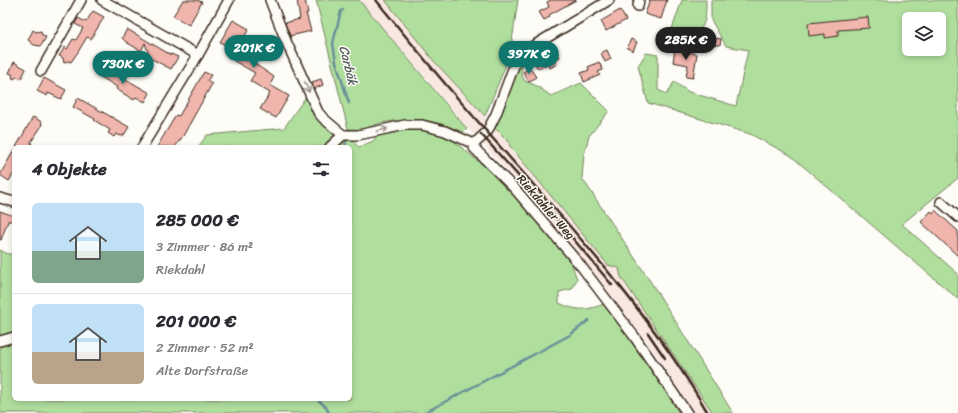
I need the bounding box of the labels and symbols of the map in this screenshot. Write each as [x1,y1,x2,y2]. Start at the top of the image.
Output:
pin: 285K € [653,27,719,61]
pin: 201K € [221,35,287,69]
pin: 397K € [496,41,562,75]
water label: Carbäk [332,43,365,89]
pin: 730K € [90,51,156,85]
one-way arrow [304,81,312,93]
one-way arrow [375,125,388,133]
street label: Riekdahler Weg [511,169,581,245]

